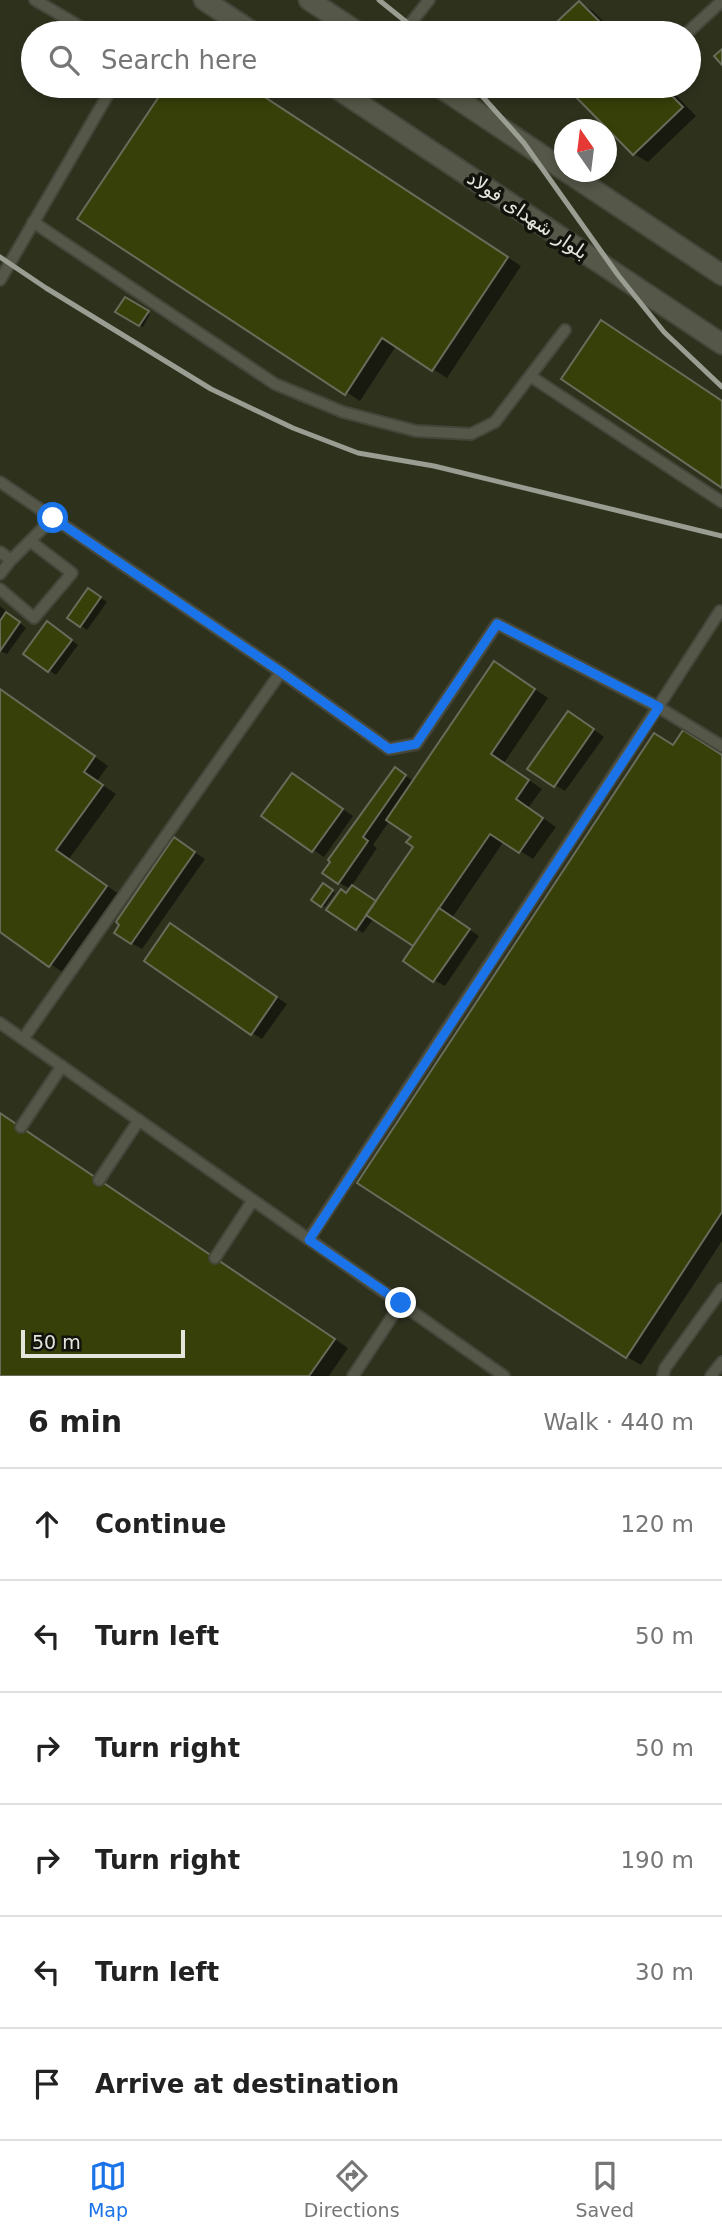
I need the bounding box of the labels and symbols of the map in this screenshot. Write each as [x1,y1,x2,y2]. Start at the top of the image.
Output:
north arrow [554,119,617,182]
street label: بلوار شهدای فولاد [463,166,593,264]
route start [37,502,68,533]
route end [385,1287,416,1318]
scale bar [21,1327,186,1359]

